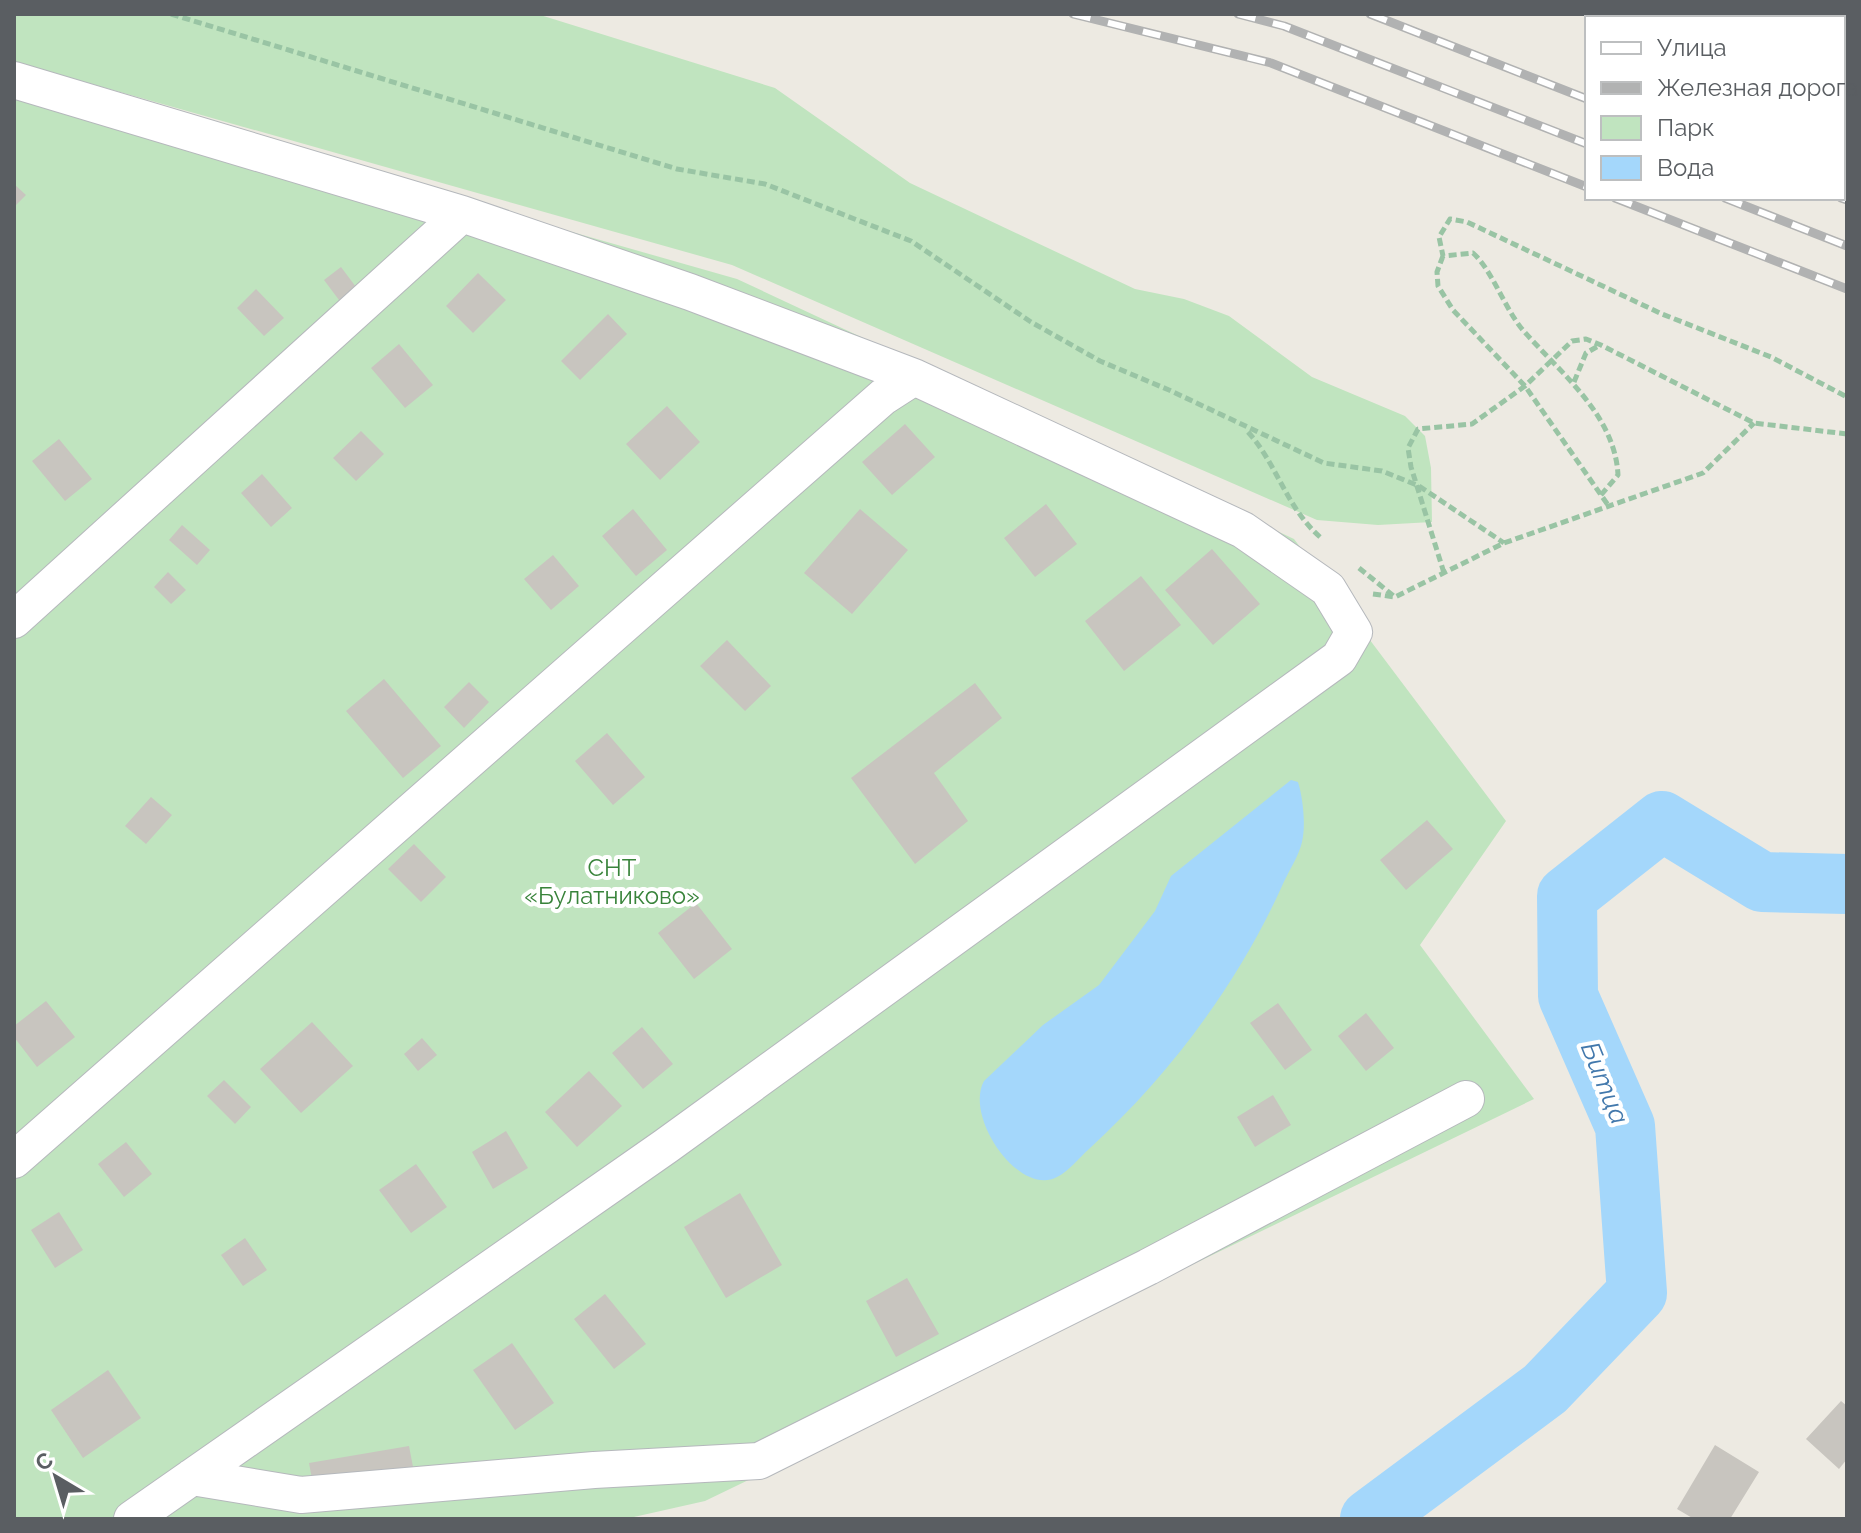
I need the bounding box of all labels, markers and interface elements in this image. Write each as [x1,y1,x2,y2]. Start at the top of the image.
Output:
legend [1585,16,1845,200]
text: Улица [1657,33,1727,62]
text: Железная дорога [1657,73,1858,102]
text: Парк [1657,113,1715,142]
text: Вода [1657,153,1714,182]
park label: СНТ «Булатниково» [524,853,700,910]
water label: Битца [1575,1038,1635,1128]
north arrow [16,1437,96,1517]
text: С [30,1446,58,1476]

